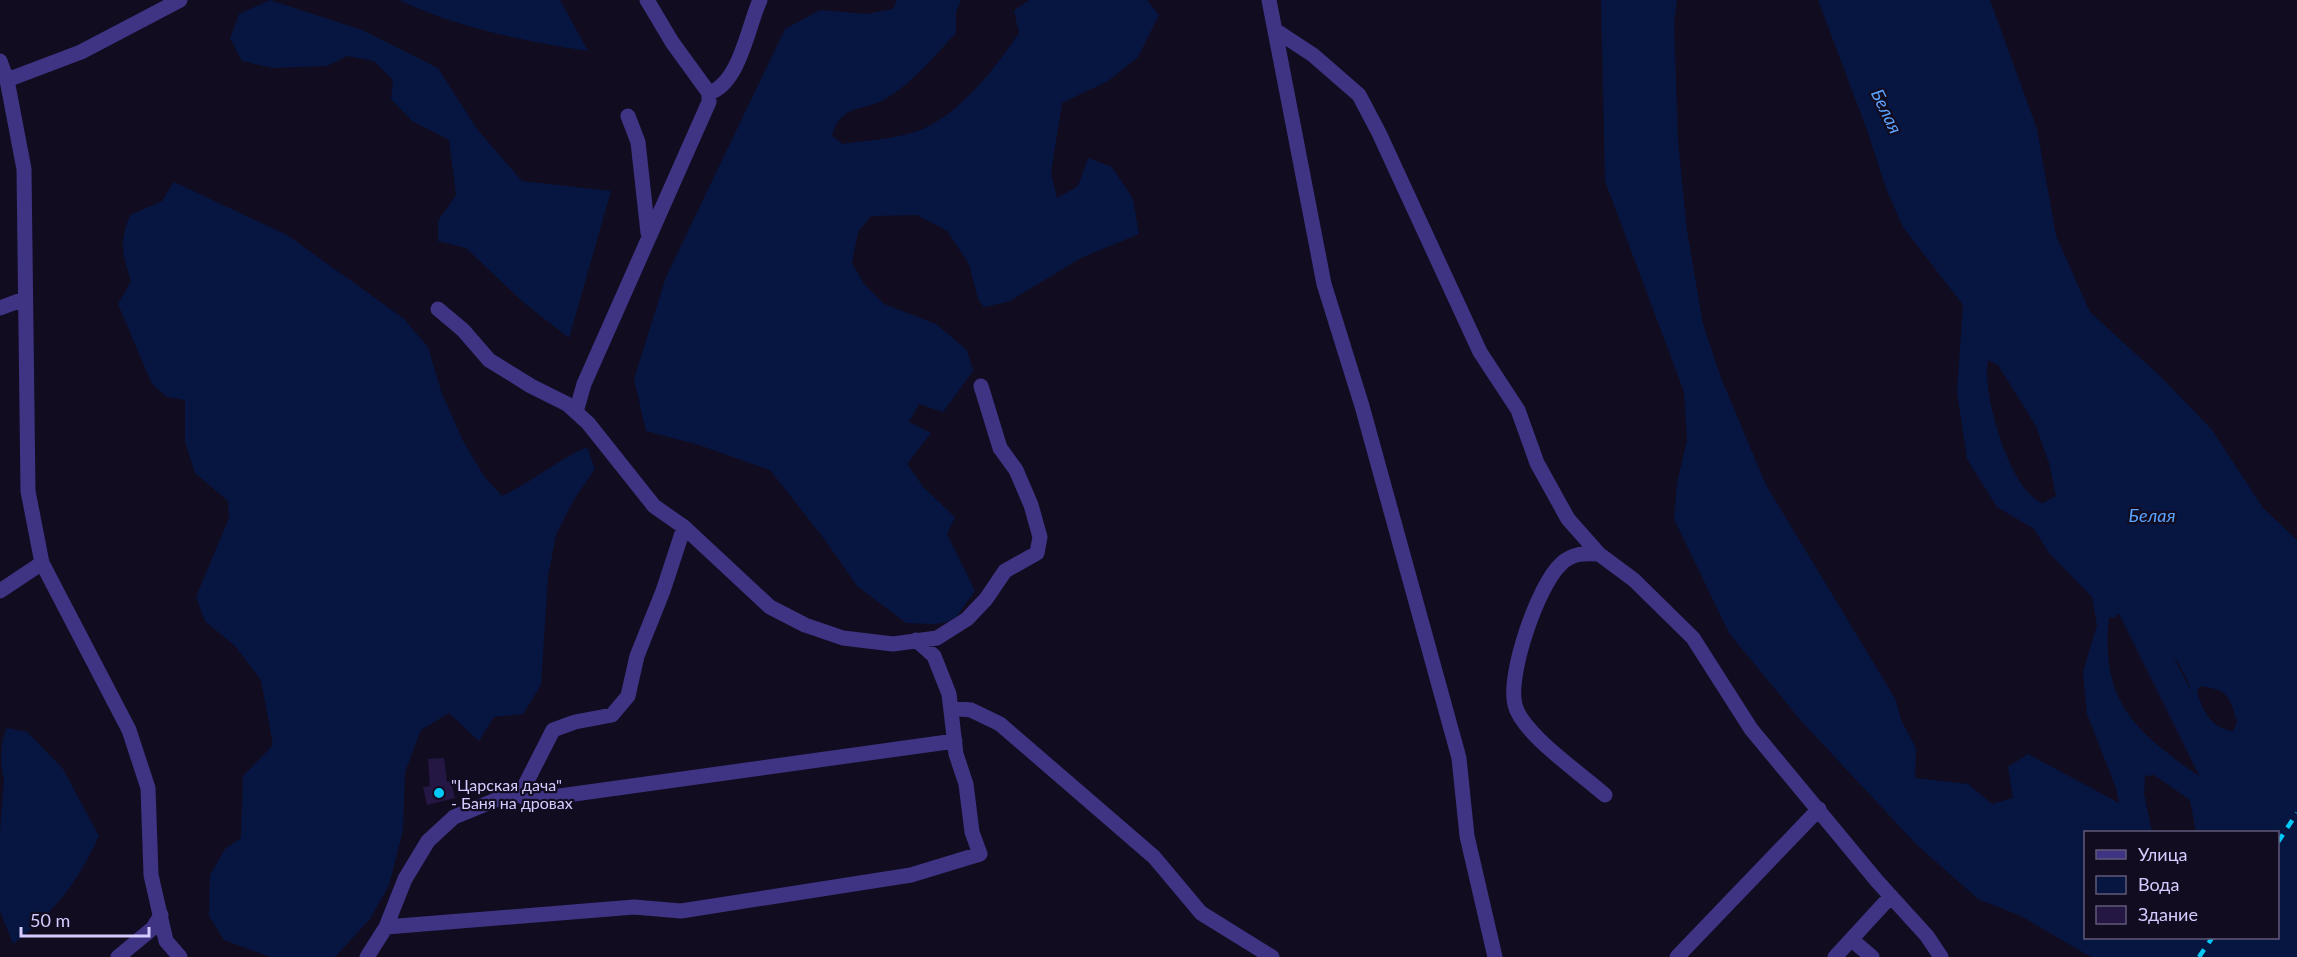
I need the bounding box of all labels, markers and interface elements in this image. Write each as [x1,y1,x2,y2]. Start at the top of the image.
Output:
water label: Белая [1867,85,1907,137]
water label: Белая [2129,504,2175,526]
place label: "Царская дача" - Баня на дровах [451,775,573,812]
marker: "Царская дача" - Баня на дровах [432,786,446,800]
legend [2084,831,2279,939]
text: Улица [2138,843,2188,865]
text: Вода [2138,873,2179,895]
scale bar [21,900,148,938]
text: Здание [2138,903,2198,925]
text: 50 m [30,909,70,931]

